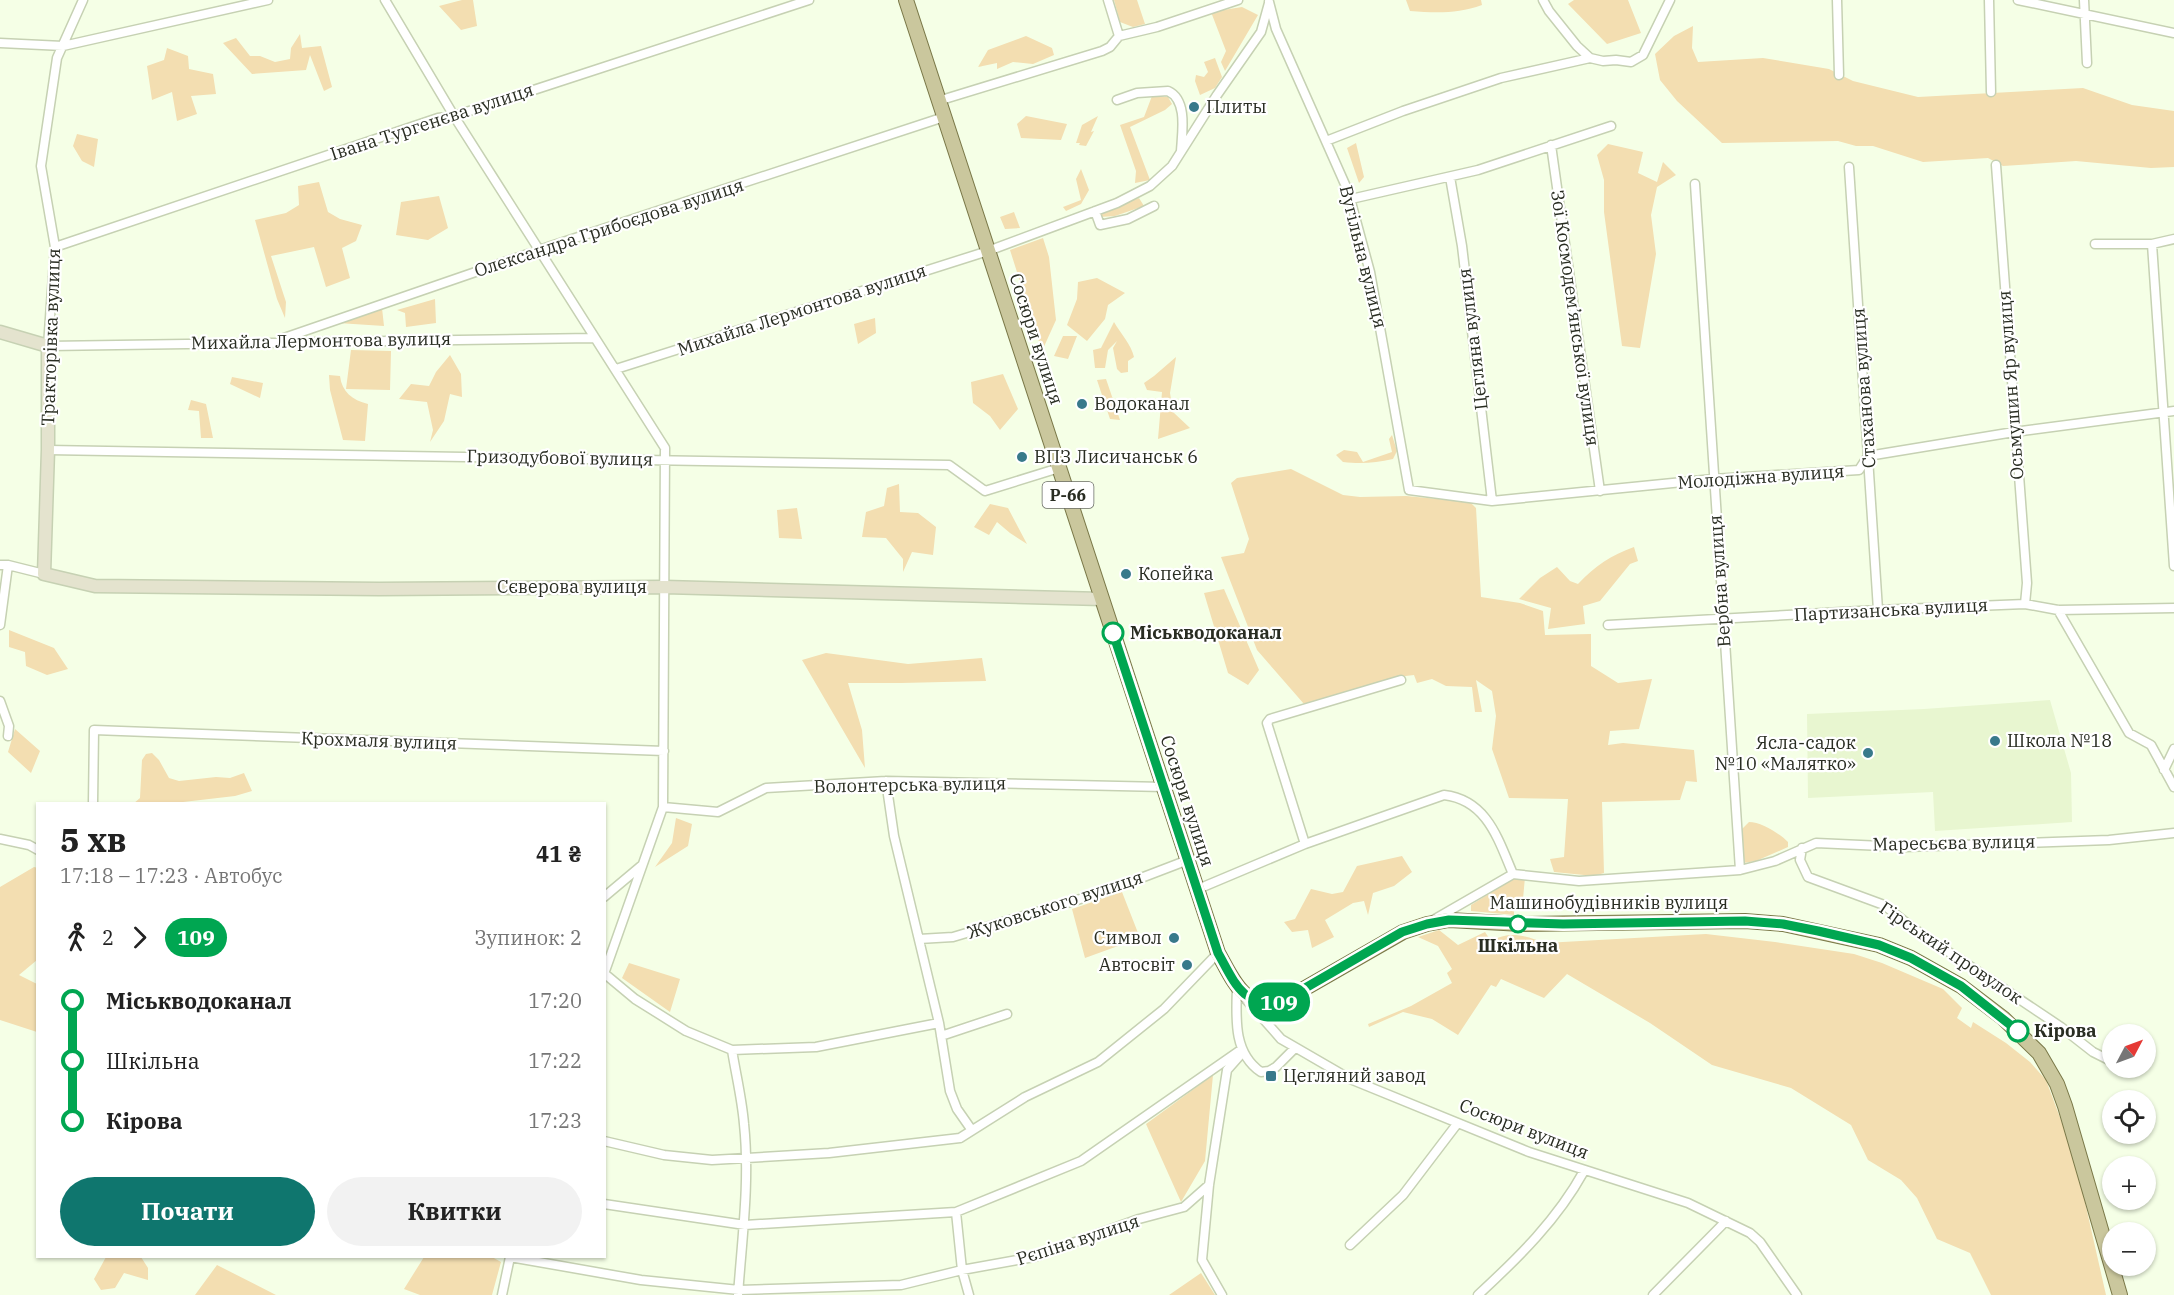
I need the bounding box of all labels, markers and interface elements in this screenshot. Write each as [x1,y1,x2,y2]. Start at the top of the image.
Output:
street label: Івана Тургенєва вулиця [327,78,536,165]
place label: Плиты [1206,95,1267,118]
marker: Плиты [1187,100,1201,114]
street label: Олександра Грибоєдова вулиця [471,173,747,282]
street label: Вугільна вулиця [1335,183,1392,331]
street label: Зої Космодем’янської вулиця [1546,188,1605,447]
street label: Тракторівка вулиця [36,248,65,426]
street label: Михайла Лермонтова вулиця [674,258,929,361]
street label: Цегляна вулиця [1452,267,1493,411]
street label: Сосюри вулиця [1004,270,1069,407]
street label: Осьмушин Яр вулиця [1992,290,2029,481]
street label: Стаханова вулиця [1846,307,1881,469]
street label: Михайла Лермонтова вулиця [191,327,451,354]
place label: Водоканал [1094,392,1190,415]
marker: Водоканал [1075,397,1089,411]
street label: Гризодубової вулиця [466,444,654,471]
place label: ВПЗ Лисичанськ 6 [1034,445,1198,468]
marker: ВПЗ Лисичанськ 6 [1015,450,1029,464]
street label: Молодіжна вулиця [1677,459,1845,494]
road number: Р-66 [1042,482,1094,508]
street label: Вербна вулиця [1703,514,1736,648]
place label: Копейка [1138,562,1214,585]
marker: Копейка [1119,567,1133,581]
street label: Сєверова вулиця [497,575,647,598]
street label: Партизанська вулиця [1793,593,1989,626]
place label: Міськводоканал [1130,621,1282,644]
marker: Міськводоканал [1102,622,1124,644]
street label: Крохмаля вулиця [301,726,457,755]
place label: Школа №18 [2007,729,2112,752]
place label: Ясла-садок №10 «Малятко» [1715,731,1857,775]
street label: Сосюри вулиця [1155,732,1220,869]
marker: Школа №18 [1988,734,2002,748]
marker: Ясла-садок №10 «Малятко» [1861,746,1875,760]
street label: Волонтерська вулиця [813,771,1007,798]
text: 5 хв [60,818,127,861]
street label: Маресьєва вулиця [1872,830,2036,855]
text: 41 ₴ [536,839,582,868]
text: 17:18 – 17:23 · Автобус [60,862,283,889]
street label: Жуковського вулиця [964,865,1146,944]
street label: Машинобудівників вулиця [1490,891,1728,914]
street label: Гірський провулок [1875,896,2028,1009]
marker: Шкільна [1509,915,1527,933]
icon: walk [60,921,93,954]
icon: forward [123,921,156,954]
text: 109 [177,923,215,951]
text: 2 [102,924,114,951]
text: Зупинок: 2 [474,924,582,951]
place label: Символ [1094,926,1162,949]
marker: Символ [1167,931,1181,945]
place label: Шкільна [1478,934,1558,957]
place label: Автосвіт [1099,953,1175,976]
marker: Автосвіт [1180,958,1194,972]
line badge: 109 [1244,982,1314,1022]
text: Міськводоканал [106,986,292,1015]
text: 17:20 [528,987,582,1014]
text: 109 [1260,988,1298,1016]
place label: Кірова [2034,1019,2097,1042]
marker: Кірова [2007,1020,2029,1042]
north arrow [2102,1024,2156,1078]
map controls [2102,1024,2156,1276]
text: Шкільна [106,1046,200,1075]
text: 17:22 [528,1047,582,1074]
place label: Цегляний завод [1283,1064,1426,1087]
marker: Цегляний завод [1264,1069,1278,1083]
button: locate [2102,1090,2156,1144]
street label: Сосюри вулиця [1456,1093,1592,1164]
text: Кірова [106,1106,183,1135]
text: 17:23 [528,1107,582,1134]
button: + [2102,1156,2156,1210]
button: Почати [60,1177,315,1246]
button: Квитки [327,1177,582,1246]
street label: Рєпіна вулиця [1014,1209,1142,1270]
button: − [2102,1222,2156,1276]

